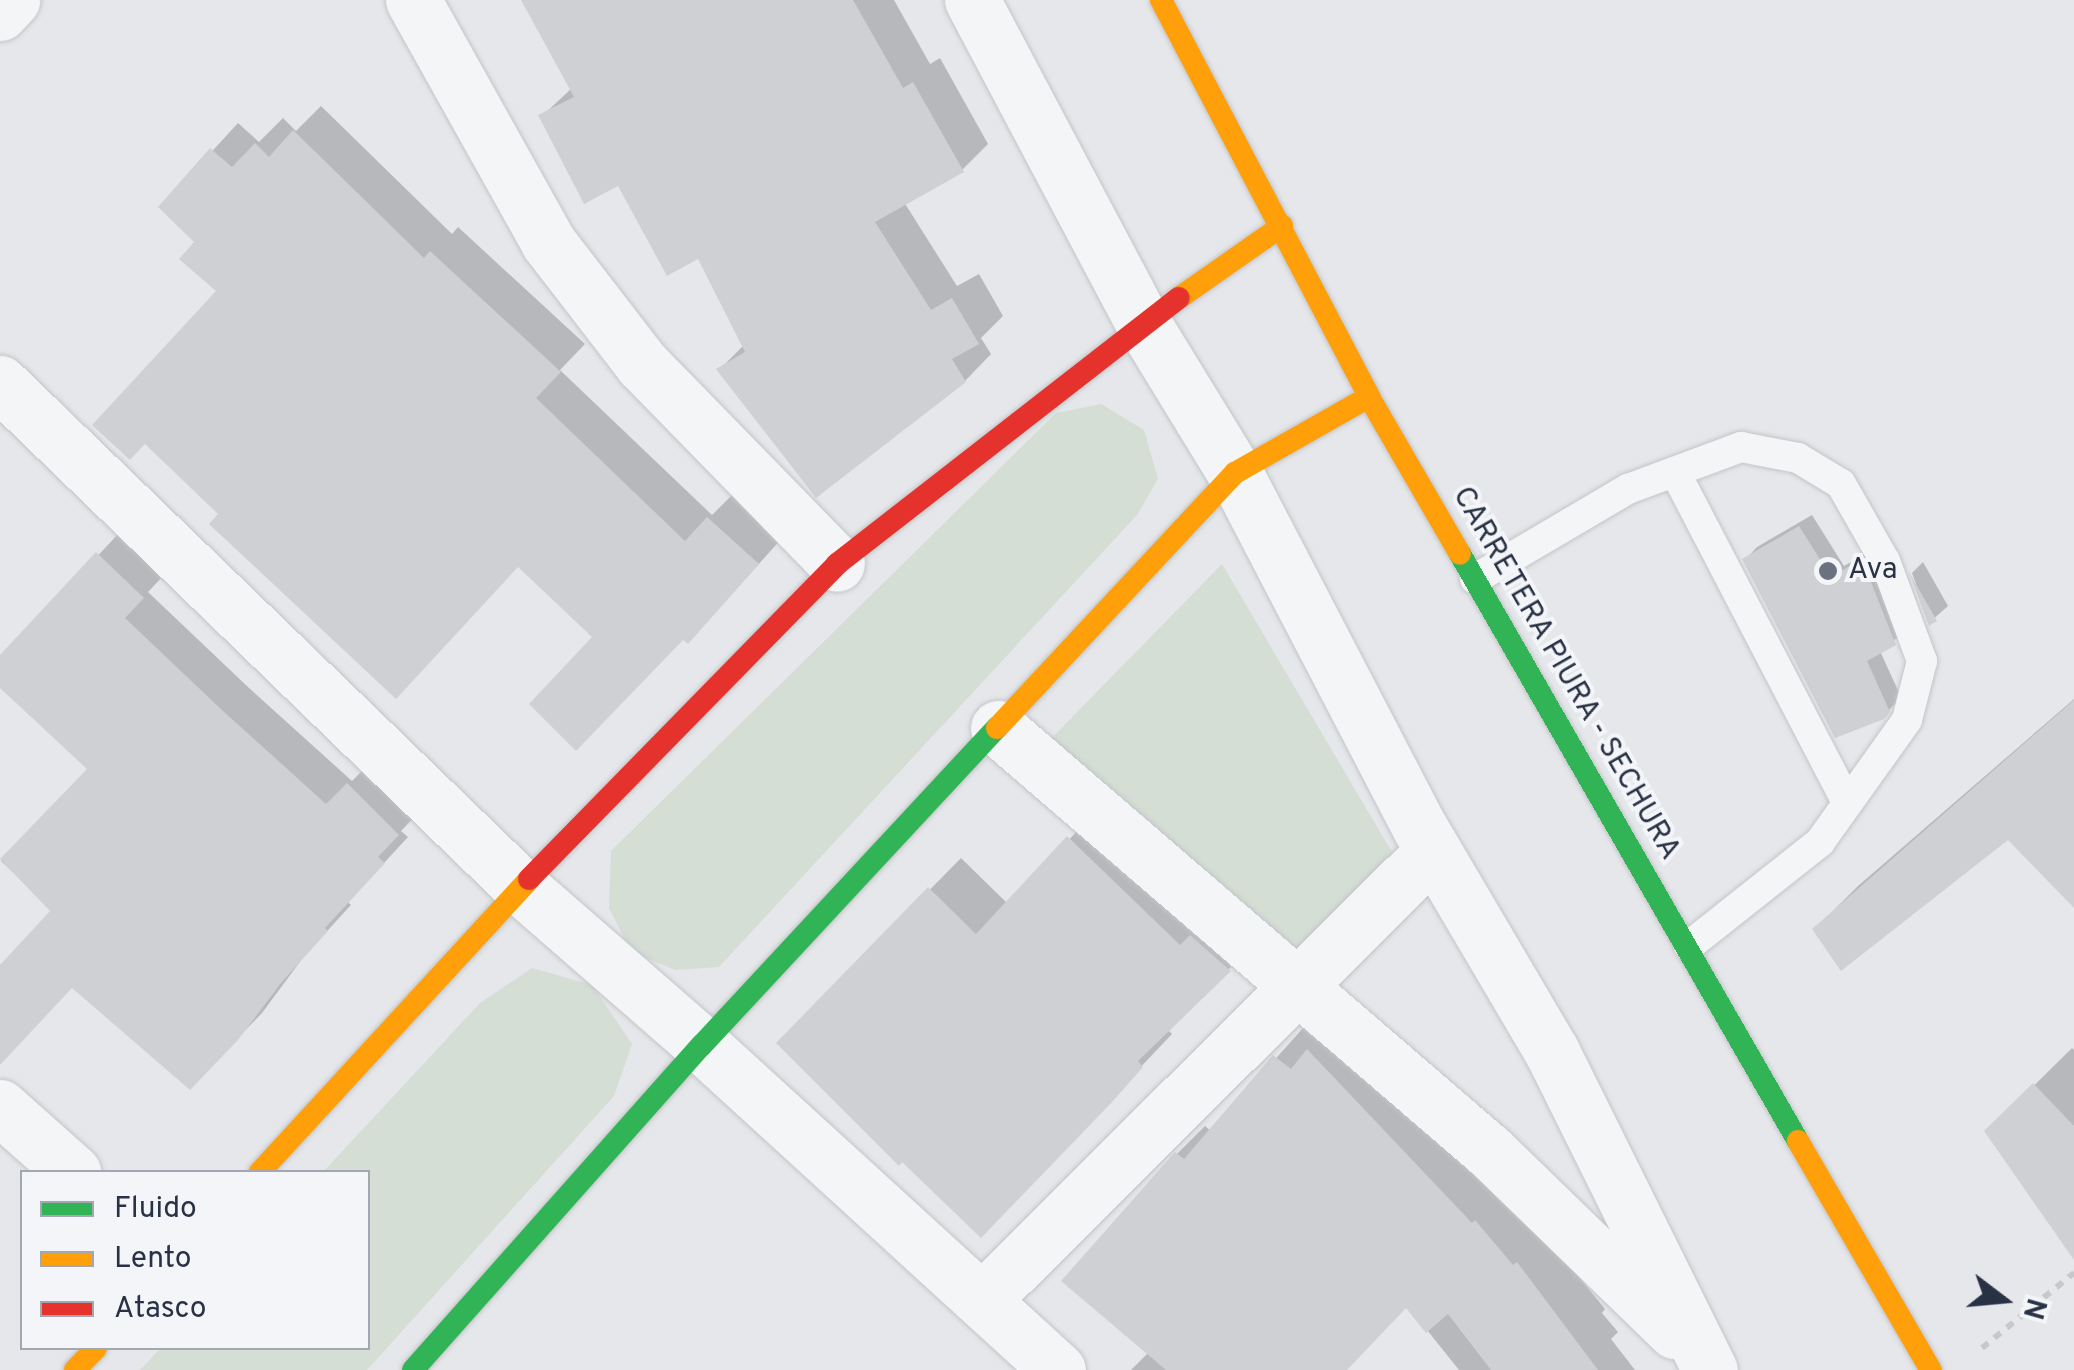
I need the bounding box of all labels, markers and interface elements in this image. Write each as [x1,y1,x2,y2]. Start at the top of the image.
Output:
street label: CARRETERA PIURA - SECHURA [1443,480,1687,868]
place label: Ava [1848,553,1897,589]
marker: Ava [1817,560,1839,582]
legend [20,1170,370,1350]
text: Fluido [114,1191,197,1228]
text: Lento [114,1241,191,1278]
north arrow [1954,1250,2054,1350]
text: Atasco [114,1291,207,1328]
text: N [2013,1294,2053,1323]

